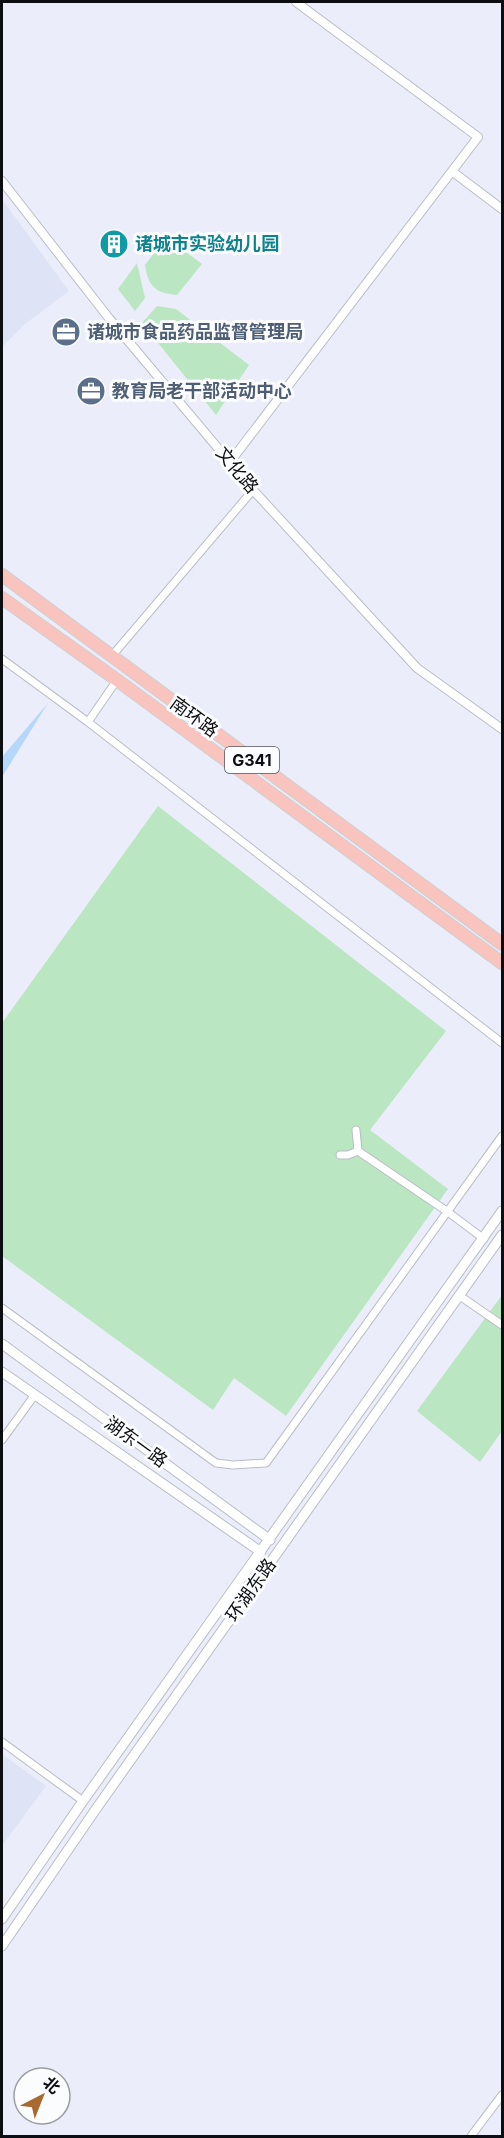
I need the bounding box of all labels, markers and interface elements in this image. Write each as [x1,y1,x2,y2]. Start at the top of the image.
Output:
building icon: 诸城市实验幼儿园 [98,228,130,260]
place label: 诸城市实验幼儿园 [135,233,279,254]
office icon: 诸城市食品药品监督管理局 [50,316,82,348]
place label: 诸城市食品药品监督管理局 [87,321,303,342]
office icon: 教育局老干部活动中心 [75,375,107,407]
place label: 教育局老干部活动中心 [112,380,292,401]
street label: 文化路 [212,442,263,497]
street label: 南环路 [166,692,222,741]
road number: G341 [225,747,279,773]
street label: 湖东一路 [101,1412,172,1471]
street label: 环湖东路 [221,1554,280,1625]
north arrow [12,2066,72,2126]
text: 北 [39,2072,65,2098]

